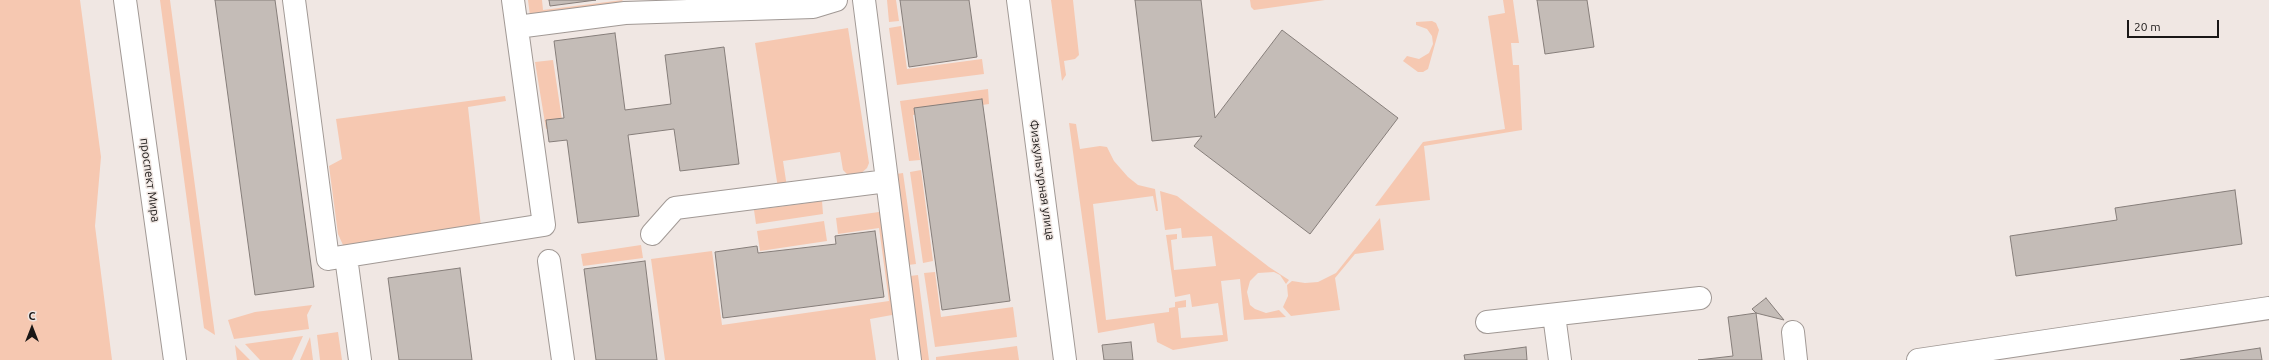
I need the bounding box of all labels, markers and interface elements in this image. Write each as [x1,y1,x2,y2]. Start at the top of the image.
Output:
scale bar [2129,12,2221,38]
text: 20 m [2134,20,2161,33]
street label: Физкультурная улица [1026,119,1058,241]
street label: проспект Мира [137,137,163,223]
north arrow [12,308,52,348]
text: С [28,310,36,322]

